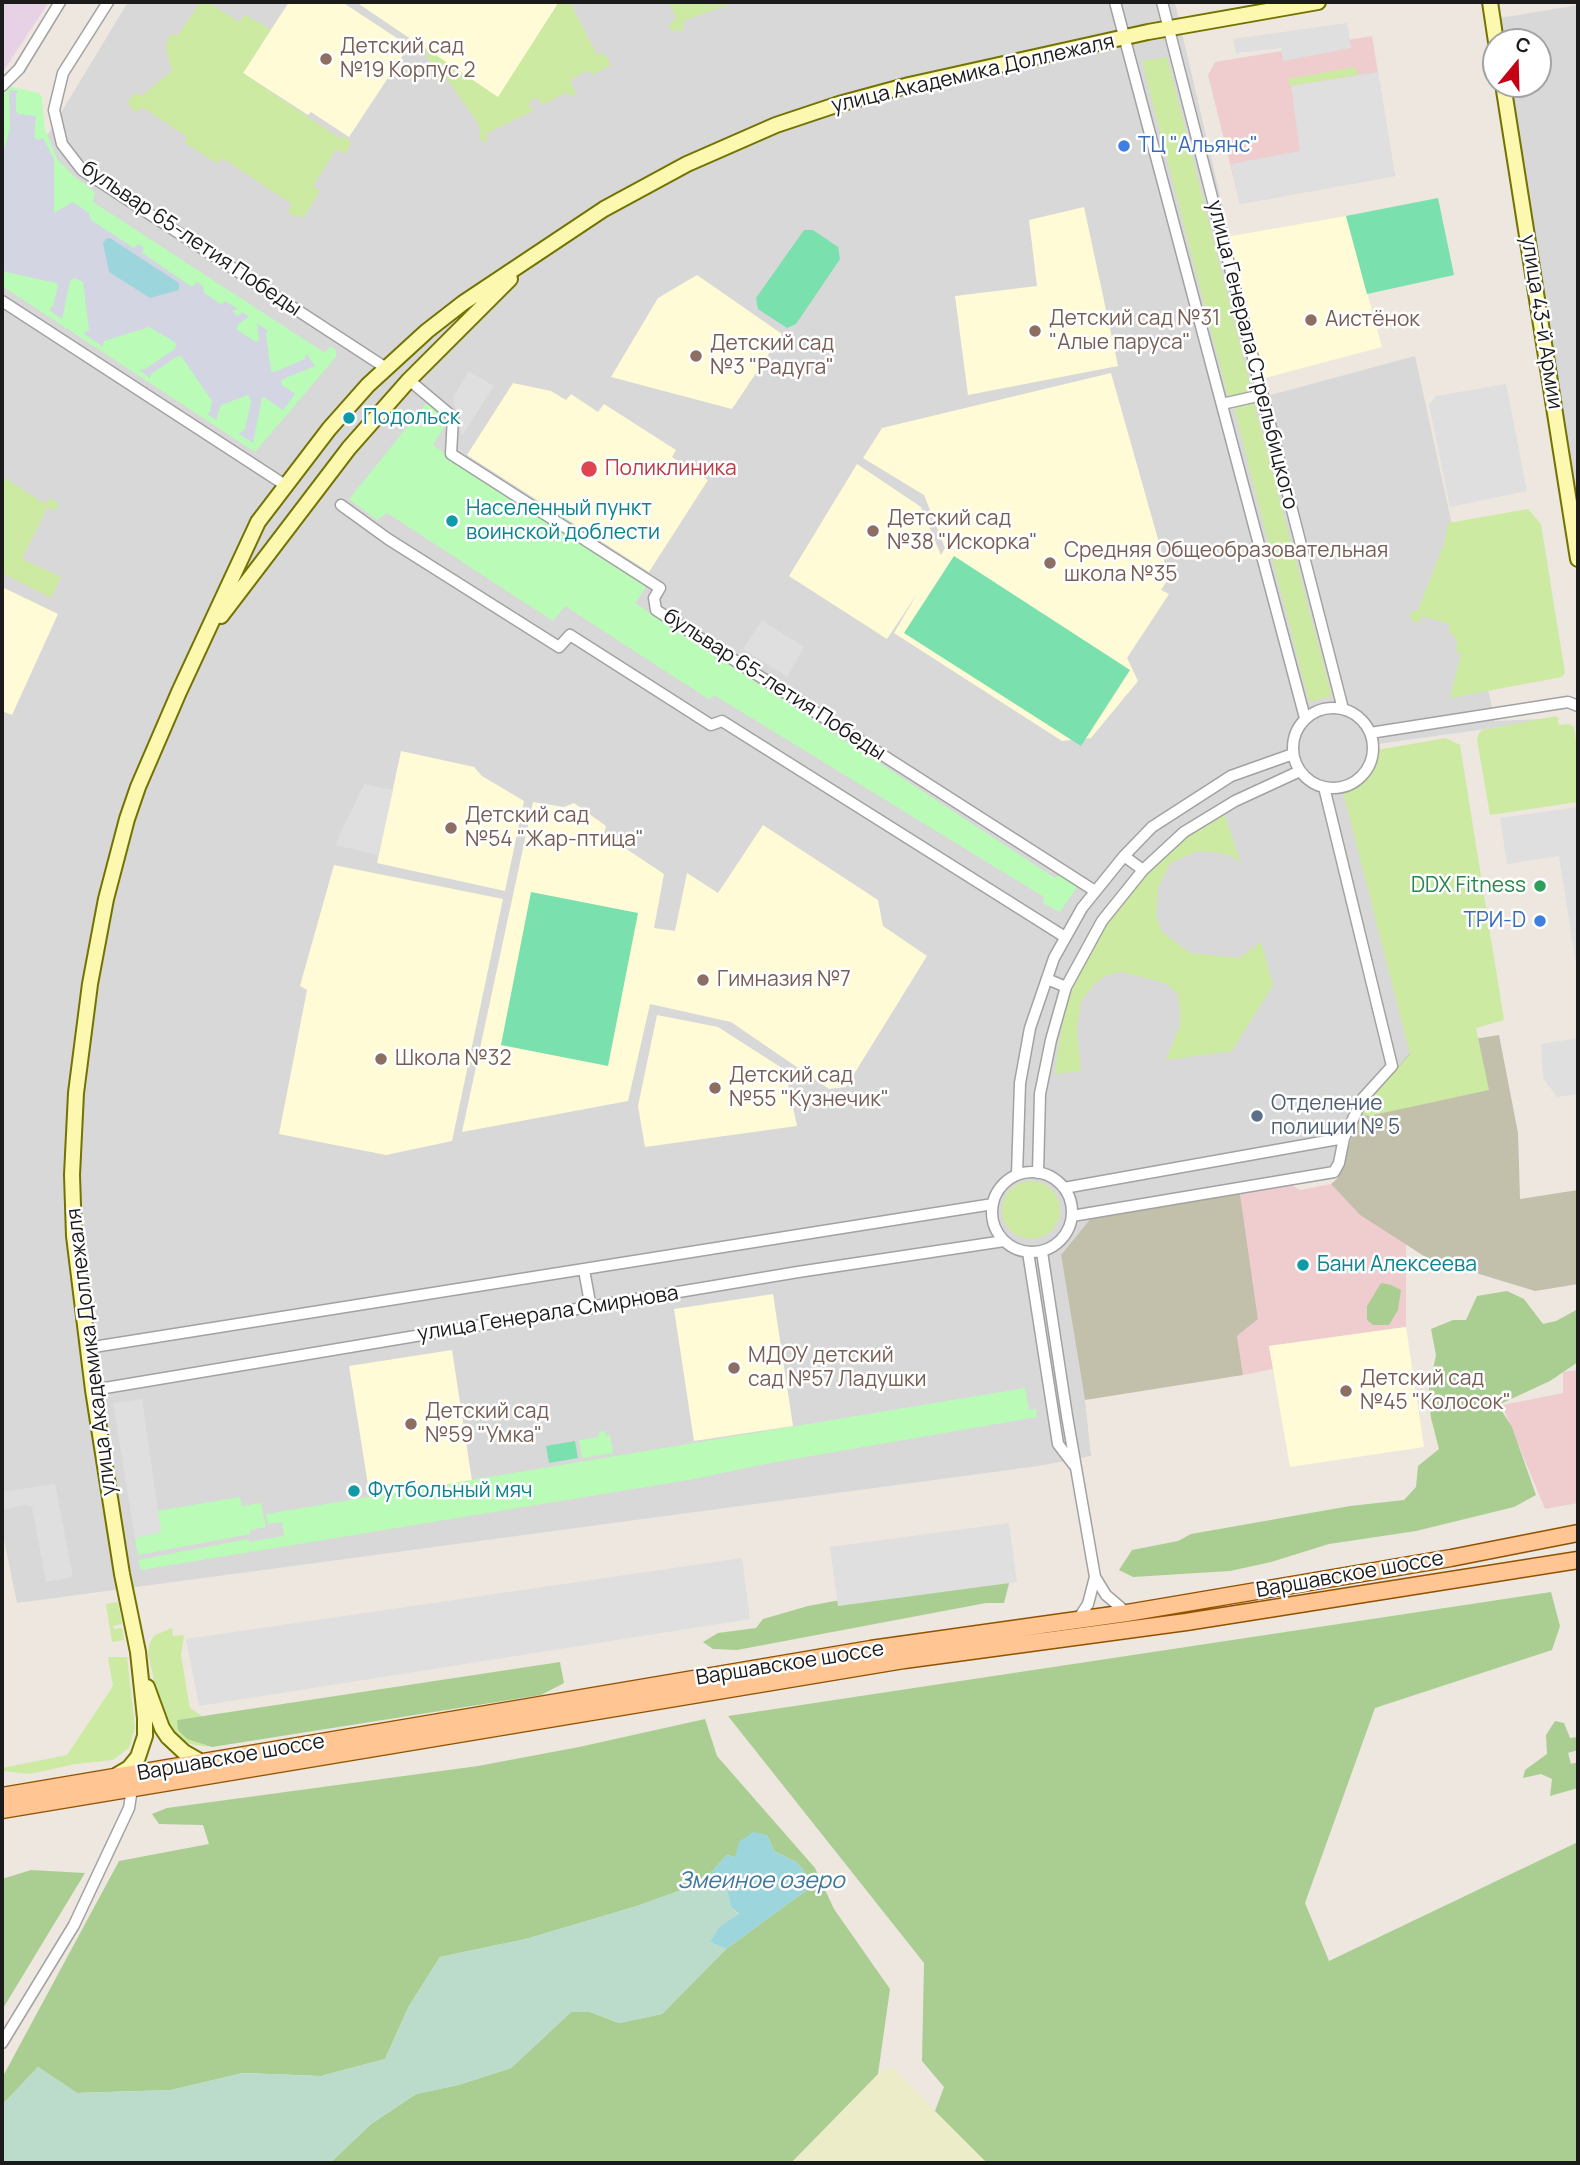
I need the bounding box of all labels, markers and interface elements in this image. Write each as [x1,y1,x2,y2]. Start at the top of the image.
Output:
north arrow [1482,28,1552,98]
street label: улица Академика Доллежаля [829,29,1117,119]
text: С [1512,30,1534,60]
place label: Детский сад №19 Корпус 2 [340,34,476,84]
marker: Детский сад №19 Корпус 2 [318,51,334,67]
place label: ТЦ "Альянс" [1138,133,1258,159]
marker: ТЦ "Альянс" [1116,138,1132,154]
street label: бульвар 65-летия Победы [76,156,306,322]
street label: улица Генерала Стрельбицкого [1201,198,1303,512]
street label: улица 43-й Армии [1515,233,1567,411]
place label: Детский сад №31 "Алые паруса" [1049,306,1220,356]
place label: Аистёнок [1325,307,1420,333]
marker: Аистёнок [1303,312,1319,328]
marker: Детский сад №31 "Алые паруса" [1027,323,1043,339]
place label: Детский сад №3 "Радуга" [710,331,834,381]
marker: Детский сад №3 "Радуга" [688,348,704,364]
place label: Подольск [363,405,460,431]
marker: Подольск [341,410,357,426]
place label: Поликлиника [605,456,737,482]
marker: Поликлиника [579,459,599,479]
place label: Населенный пункт воинской доблести [466,496,660,546]
place label: Детский сад №38 "Искорка" [887,506,1037,556]
marker: Населенный пункт воинской доблести [444,513,460,529]
marker: Детский сад №38 "Искорка" [865,523,881,539]
place label: Средняя Общеобразовательная школа №35 [1064,538,1388,588]
marker: Средняя Общеобразовательная школа №35 [1042,555,1058,571]
street label: бульвар 65-летия Победы [658,604,890,766]
place label: Детский сад №54 "Жар-птица" [465,803,644,853]
marker: Детский сад №54 "Жар-птица" [443,820,459,836]
place label: DDX Fitness [1411,873,1526,899]
marker: DDX Fitness [1532,878,1548,894]
place label: ТРИ-D [1463,908,1526,934]
marker: ТРИ-D [1532,913,1548,929]
place label: Гимназия №7 [717,967,851,993]
marker: Гимназия №7 [695,972,711,988]
place label: Школа №32 [395,1046,511,1072]
marker: Школа №32 [373,1051,389,1067]
place label: Детский сад №55 "Кузнечик" [729,1063,889,1113]
marker: Детский сад №55 "Кузнечик" [707,1080,723,1096]
place label: Отделение полиции № 5 [1271,1091,1400,1141]
marker: Отделение полиции № 5 [1249,1108,1265,1124]
street label: улица Академика Доллежаля [62,1207,122,1497]
place label: Бани Алексеева [1317,1252,1477,1278]
marker: Бани Алексеева [1295,1257,1311,1273]
street label: улица Генерала Смирнова [416,1281,680,1347]
place label: МДОУ детский сад №57 Ладушки [748,1343,926,1393]
marker: МДОУ детский сад №57 Ладушки [726,1360,742,1376]
place label: Детский сад №45 "Колосок" [1360,1366,1511,1416]
marker: Детский сад №45 "Колосок" [1338,1383,1354,1399]
place label: Детский сад №59 "Умка" [425,1399,549,1449]
marker: Детский сад №59 "Умка" [403,1416,419,1432]
place label: Футбольный мяч [368,1478,532,1504]
marker: Футбольный мяч [346,1483,362,1499]
street label: Варшавское шоссе [1254,1546,1446,1604]
street label: Варшавское шоссе [694,1637,886,1691]
street label: Варшавское шоссе [135,1729,327,1787]
water label: Змеиное озеро [677,1868,845,1896]

